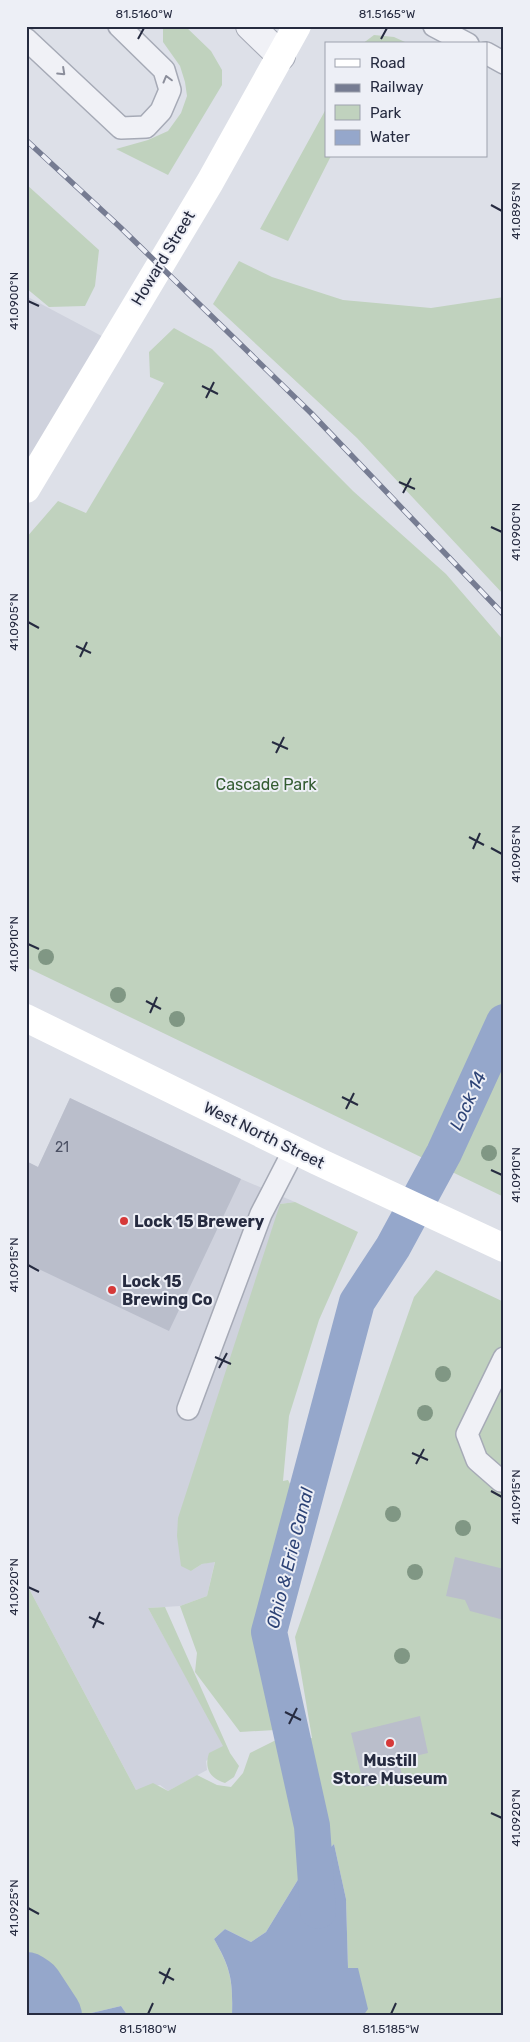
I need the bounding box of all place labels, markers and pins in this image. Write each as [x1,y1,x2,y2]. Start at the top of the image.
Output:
place label: Lock 15 Brewery [134,1212,265,1231]
marker: Lock 15 Brewery [118,1215,130,1227]
place label: Lock 15 Brewing Co [122,1272,213,1309]
marker: Lock 15 Brewing Co [106,1284,118,1296]
marker: Mustill Store Museum [384,1737,396,1749]
place label: Mustill Store Museum [333,1751,447,1788]

